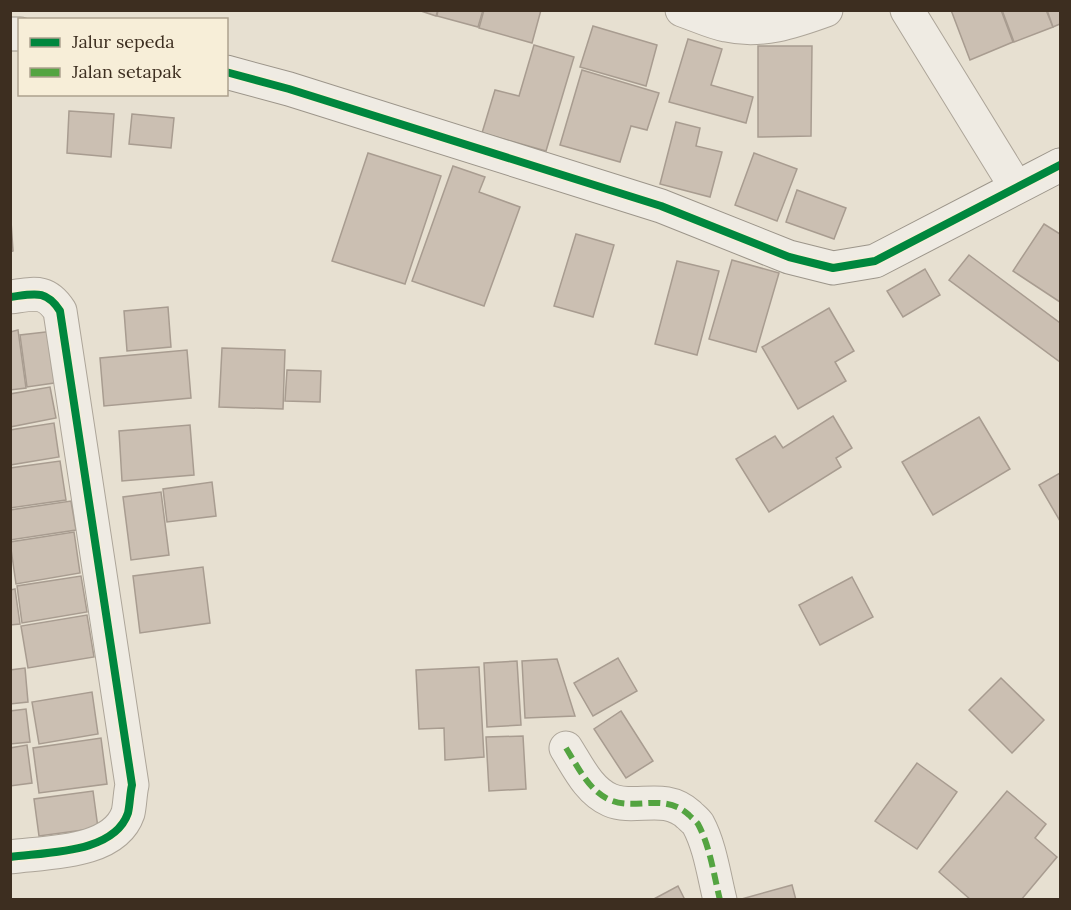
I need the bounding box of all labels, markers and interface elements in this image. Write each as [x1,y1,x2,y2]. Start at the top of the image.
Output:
legend [18,18,228,96]
text: Jalur sepeda [71,30,174,53]
text: Jalan setapak [71,60,182,83]

